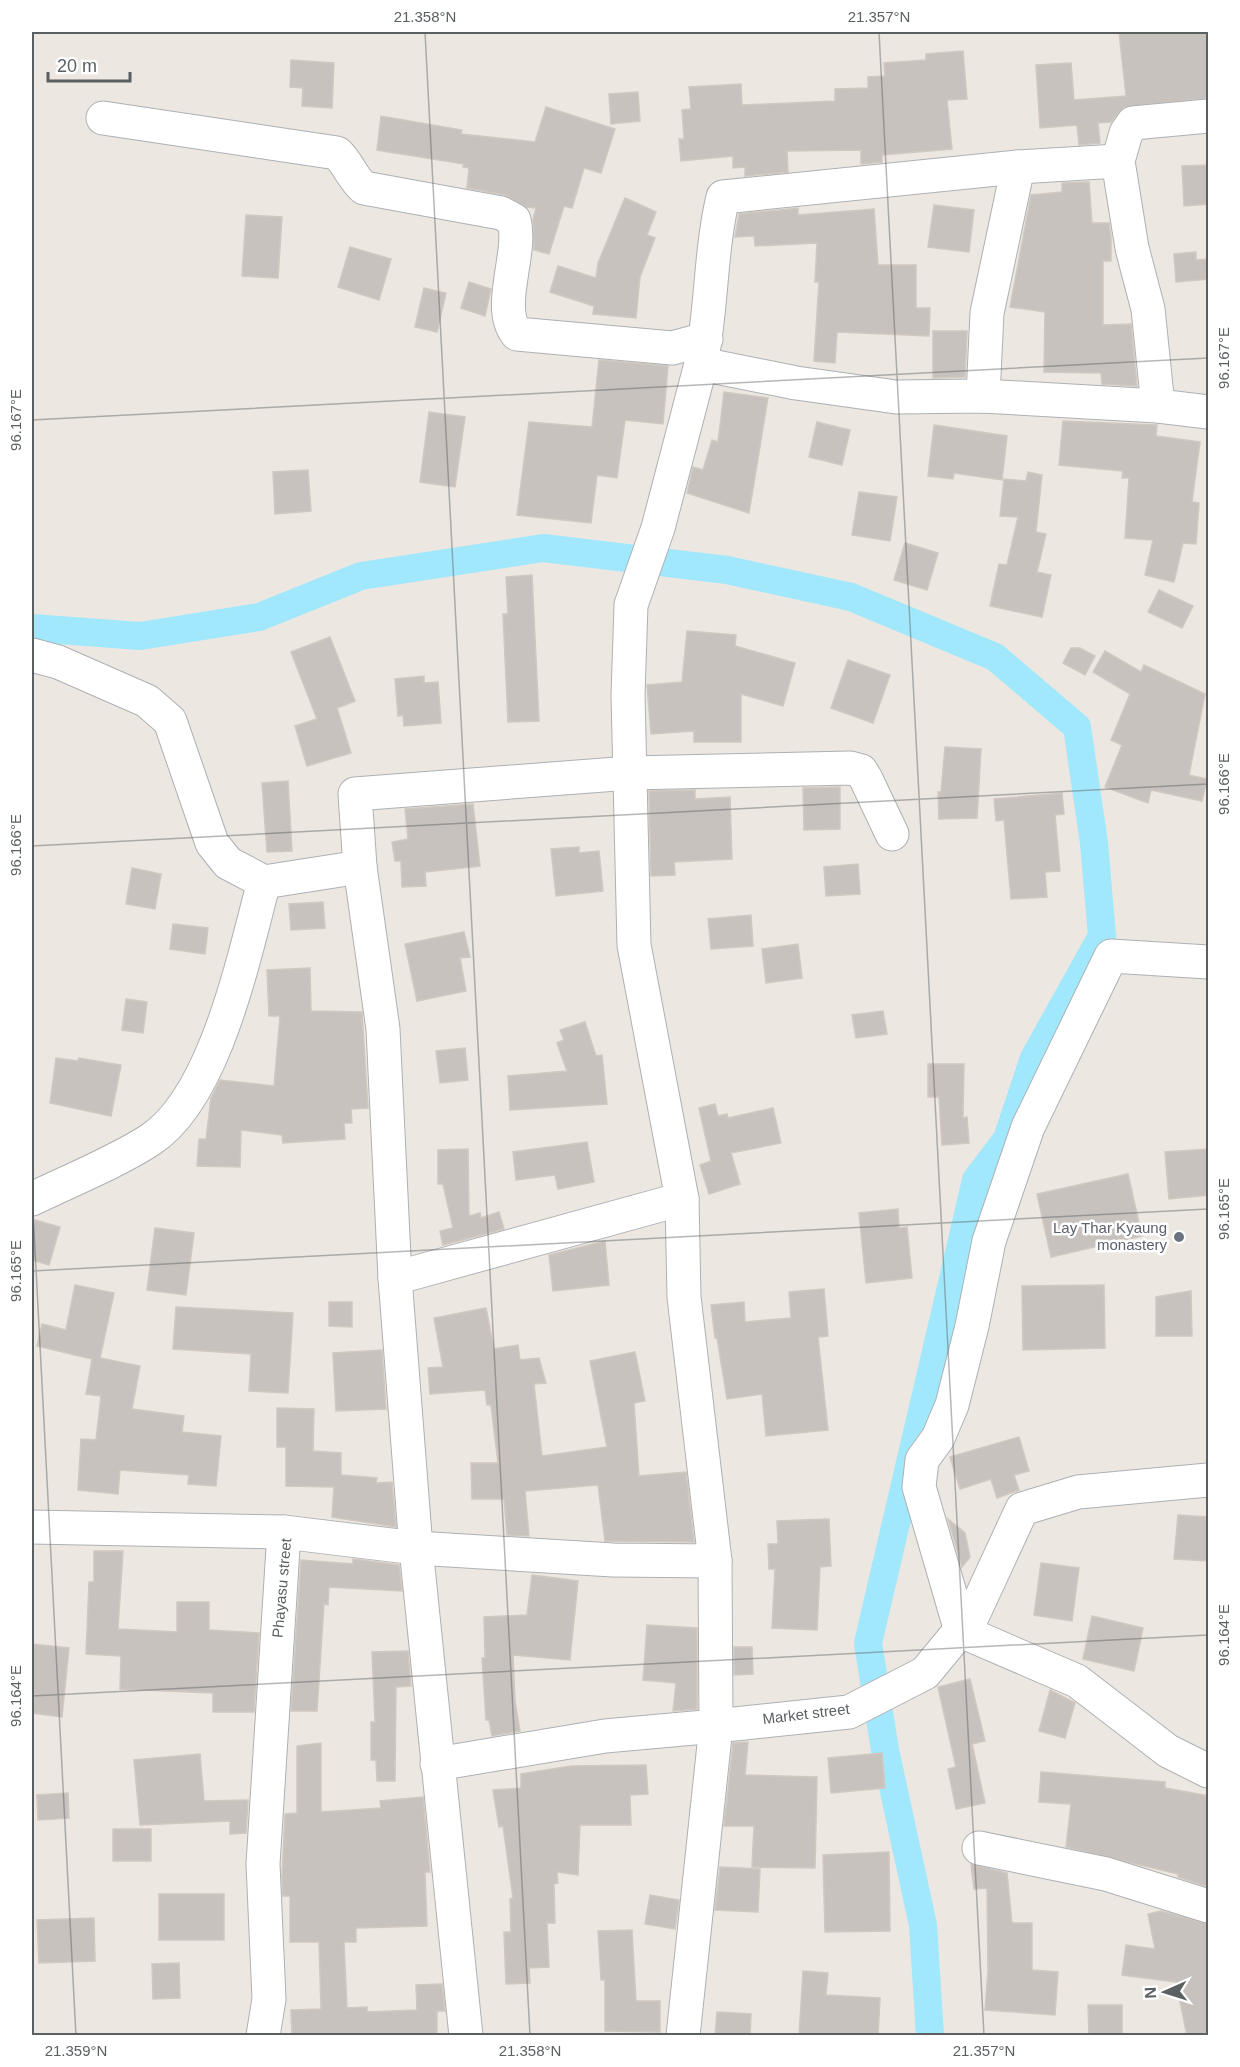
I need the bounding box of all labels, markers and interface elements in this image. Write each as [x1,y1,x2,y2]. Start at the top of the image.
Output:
text: 21.358°N [394,8,456,25]
text: 21.357°N [848,8,910,25]
scale bar [48,45,130,83]
text: 20 m [57,56,97,76]
text: 96.167°E [1215,327,1232,389]
text: 96.167°E [7,389,24,451]
text: 96.166°E [1215,753,1232,815]
text: 96.166°E [7,814,24,876]
text: 96.165°E [1215,1178,1232,1240]
place label: Lay Thar Kyaung monastery [1053,1219,1167,1253]
marker: Lay Thar Kyaung monastery [1172,1230,1186,1244]
text: 96.165°E [7,1240,24,1302]
street label: Phayasu street [269,1537,294,1639]
text: 96.164°E [1215,1604,1232,1666]
text: 96.164°E [7,1665,24,1727]
street label: Market street [761,1700,851,1727]
north arrow [1135,1962,1195,2022]
text: N [1142,1987,1159,1999]
text: 21.359°N [45,2042,107,2059]
text: 21.358°N [499,2042,561,2059]
text: 21.357°N [953,2042,1015,2059]

